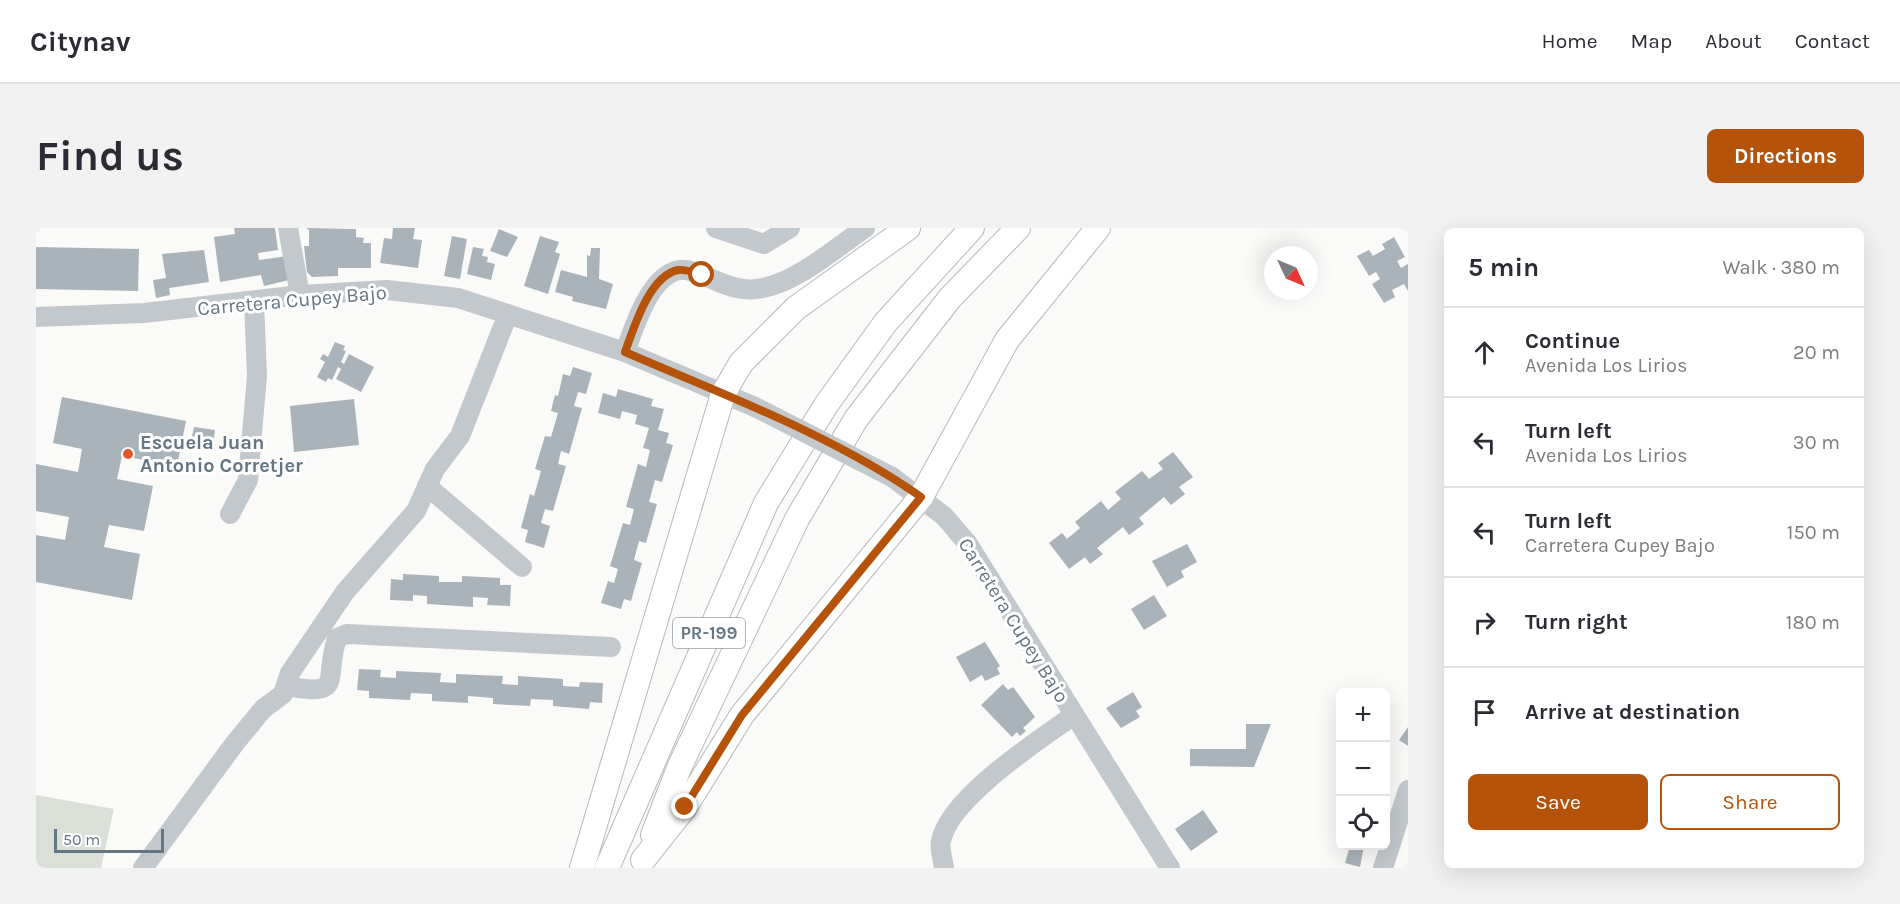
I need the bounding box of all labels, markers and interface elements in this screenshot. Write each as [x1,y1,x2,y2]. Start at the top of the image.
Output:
text: Citynav [30,25,130,58]
text: Home [1542,29,1598,53]
text: Map [1631,29,1672,53]
text: About [1705,29,1762,53]
text: Contact [1795,29,1870,53]
button: Directions [1707,129,1864,183]
text: Find us [36,131,184,181]
north arrow [1264,246,1318,300]
text: 5 min [1468,252,1539,283]
text: Walk · 380 m [1722,256,1840,279]
route start [688,261,714,287]
street label: Carretera Cupey Bajo [196,281,388,320]
text: Continue [1525,328,1620,354]
icon: ahead [1468,336,1501,369]
text: 20 m [1793,341,1840,364]
text: Avenida Los Lirios [1525,354,1688,377]
text: Turn left [1525,418,1612,444]
icon: left [1468,426,1501,459]
place label: Escuela Juan Antonio Corretjer [140,431,303,477]
text: 30 m [1793,431,1840,454]
text: Avenida Los Lirios [1525,444,1688,467]
marker: Escuela Juan Antonio Corretjer [121,447,135,461]
text: Turn left [1525,508,1612,534]
icon: left [1468,516,1501,549]
text: 150 m [1787,521,1840,544]
street label: Carretera Cupey Bajo [954,534,1074,707]
text: Carretera Cupey Bajo [1525,534,1715,557]
icon: right [1468,606,1501,639]
text: Turn right [1525,609,1628,635]
text: 180 m [1786,611,1840,634]
road number: PR-199 [673,618,745,648]
map controls [1336,688,1390,850]
button: + [1336,688,1390,742]
icon: arrive [1468,696,1501,729]
text: Arrive at destination [1525,699,1740,725]
button: − [1336,742,1390,796]
button: Save [1468,774,1648,830]
button: Share [1660,774,1840,830]
route end [671,793,697,819]
button: locate [1336,796,1390,850]
scale bar [54,826,164,854]
text: 50 m [63,830,100,849]

